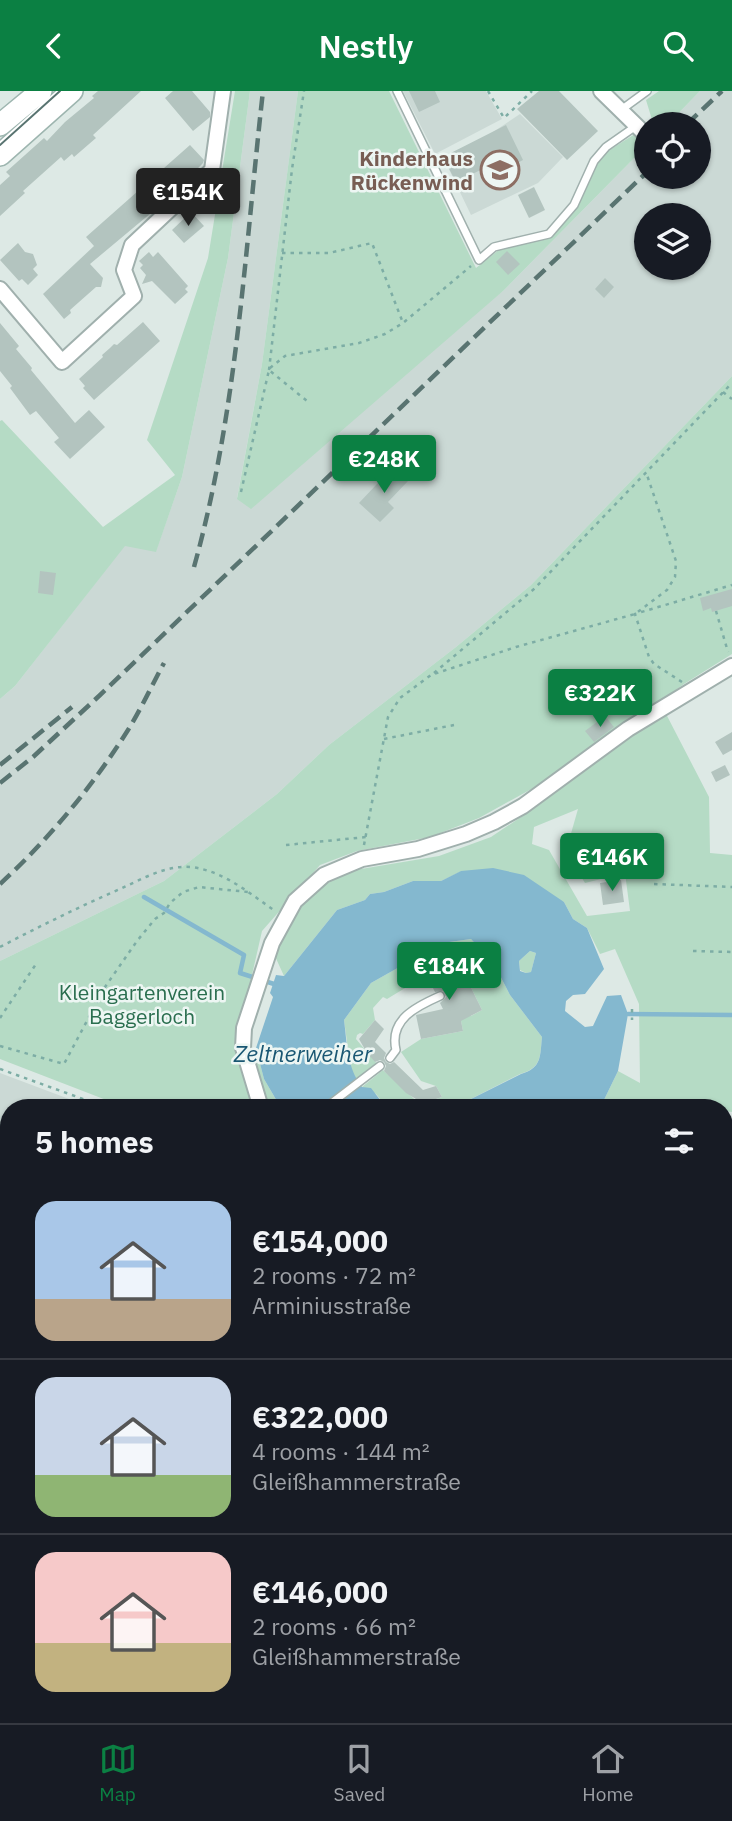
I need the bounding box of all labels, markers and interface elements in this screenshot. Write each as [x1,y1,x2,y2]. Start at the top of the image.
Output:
text: Nestly [319,25,413,67]
icon: back [35,27,73,65]
icon: search [659,27,697,65]
map controls [634,112,711,280]
button: locate [634,112,711,189]
place label: Kinderhaus Rückenwind [351,144,473,196]
school or university icon: Kinderhaus Rückenwind [479,149,521,191]
pin: €154K [139,169,237,228]
text: €154K [152,176,224,206]
button: layers [634,203,711,280]
pin: €248K [335,435,433,495]
text: €248K [348,443,420,473]
pin: €322K [551,669,649,729]
text: €322K [564,677,636,707]
pin: €146K [563,833,661,893]
text: €146K [576,841,648,871]
pin: €184K [400,943,498,1002]
text: €184K [413,950,485,980]
park label: Kleingartenverein Baggerloch [59,978,225,1030]
water label: Zeltnerweiher [233,1038,373,1068]
text: 5 homes [35,1122,154,1161]
icon: filters [660,1122,698,1160]
text: €154,000 [252,1221,388,1260]
icon: home [91,1229,175,1313]
text: 2 rooms · 72 m² [252,1260,416,1290]
text: Arminiusstraße [252,1290,411,1320]
text: €322,000 [252,1397,388,1436]
icon: home [91,1405,175,1489]
text: 4 rooms · 144 m² [252,1436,430,1466]
text: Gleißhammerstraße [252,1466,461,1496]
text: €146,000 [252,1572,388,1611]
icon: home [91,1580,175,1664]
text: 2 rooms · 66 m² [252,1611,416,1641]
text: Gleißhammerstraße [252,1641,461,1671]
tab: Map [99,1740,137,1806]
tab: Saved [334,1740,385,1806]
tab: Home [582,1740,633,1806]

